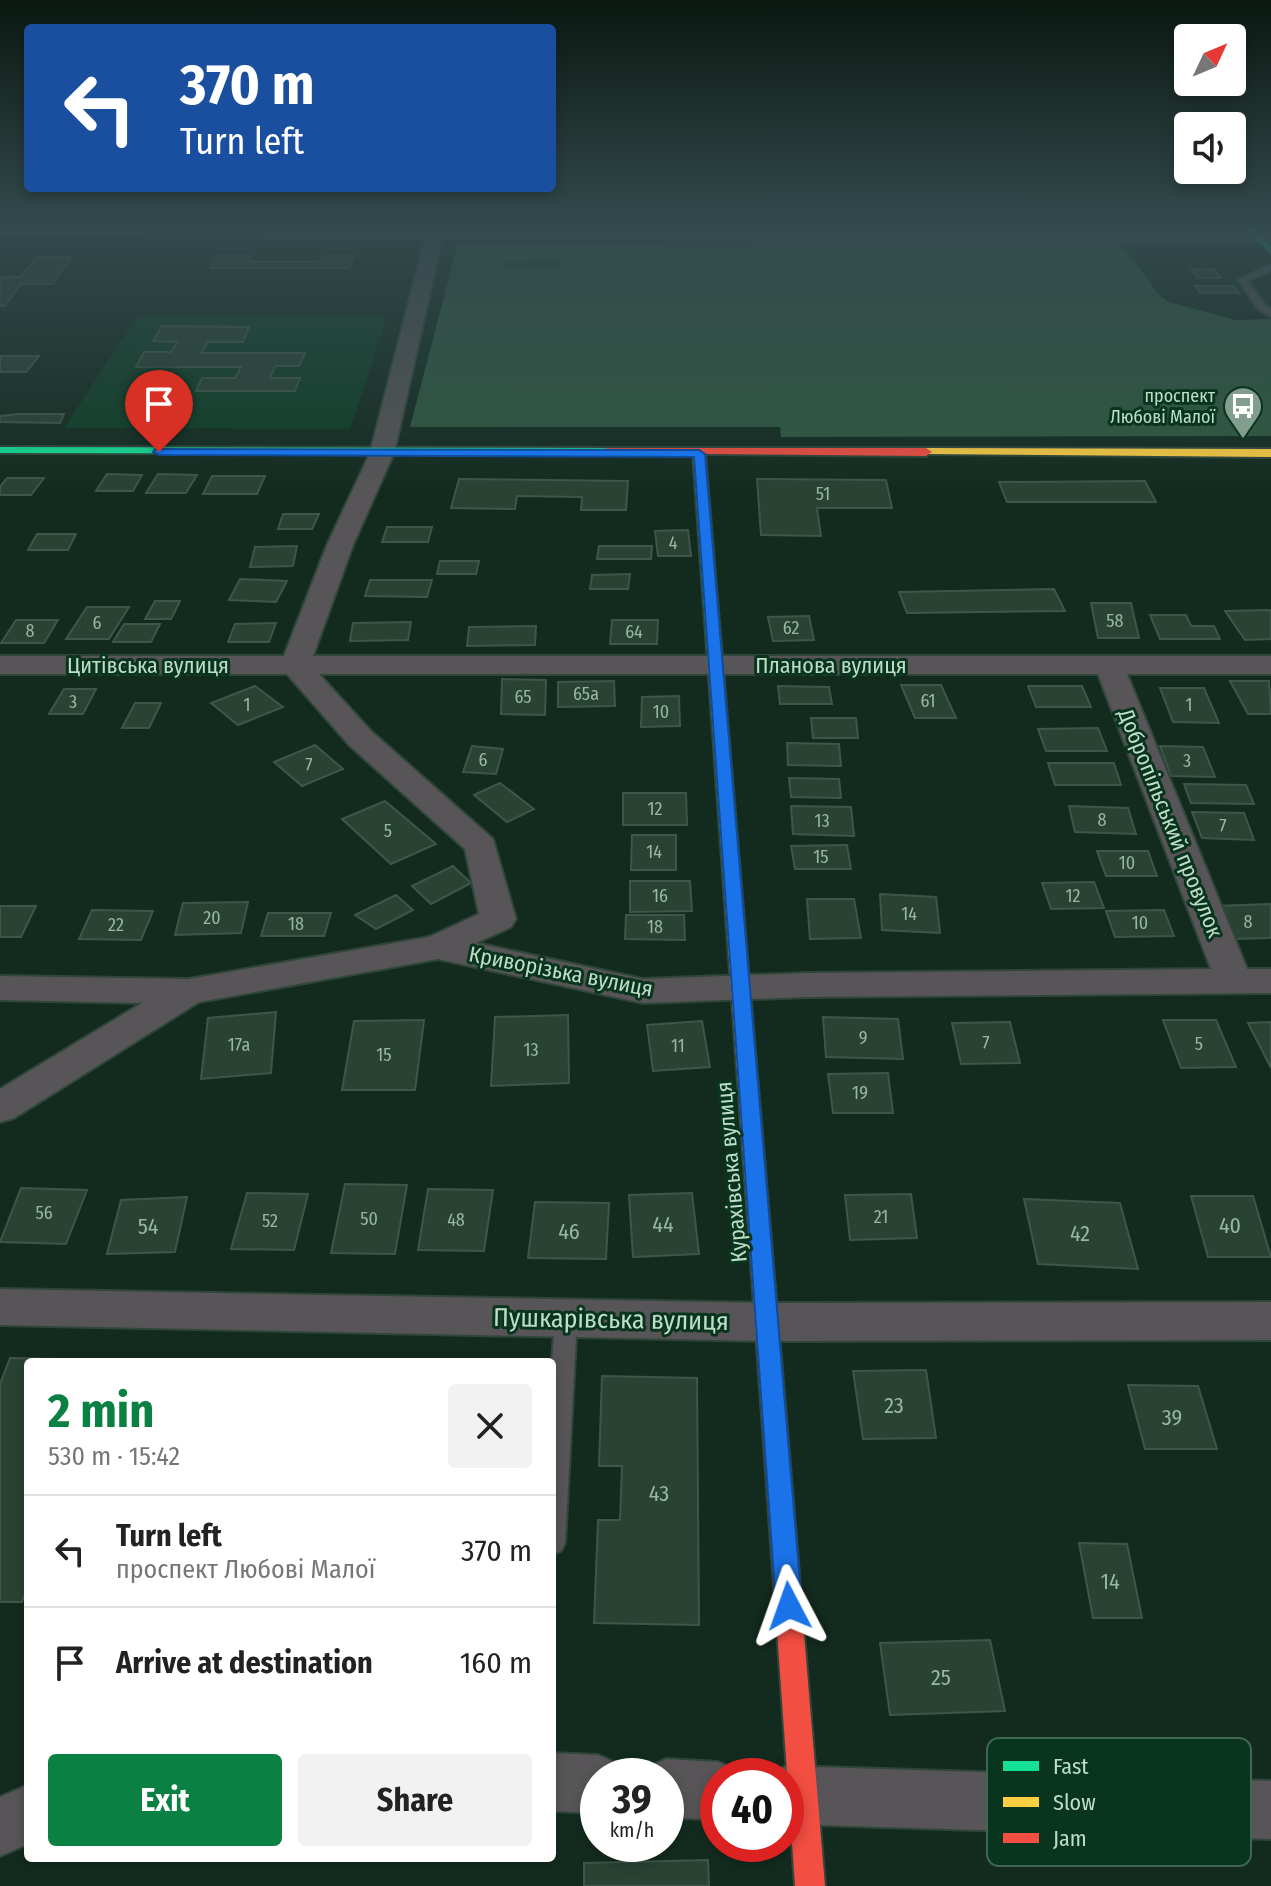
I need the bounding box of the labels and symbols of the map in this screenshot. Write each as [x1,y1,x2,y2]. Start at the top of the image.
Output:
north arrow [1174,24,1246,96]
pin [125,370,193,452]
place label: проспект Любові Малої [1110,385,1216,428]
bus stop icon: проспект Любові Малої [1222,385,1264,440]
house number: 51 [816,483,830,505]
house number: 4 [669,532,678,554]
house number: 58 [1106,610,1124,632]
house number: 6 [93,612,102,634]
house number: 62 [783,617,799,639]
house number: 8 [26,620,35,642]
house number: 64 [625,621,643,643]
street label: Цитівська вулиця [67,652,229,679]
street label: Планова вулиця [755,652,907,679]
house number: 65а [573,683,599,705]
house number: 65 [514,686,532,708]
house number: 61 [920,690,936,712]
house number: 3 [69,691,77,713]
house number: 1 [243,694,251,716]
house number: 1 [1185,694,1193,716]
house number: 10 [653,701,669,723]
street label: Добропільський провулок [1112,704,1229,942]
house number: 6 [479,749,488,771]
house number: 3 [1183,750,1191,772]
house number: 7 [305,754,313,776]
house number: 12 [648,798,663,820]
house number: 8 [1098,809,1107,831]
house number: 13 [814,810,830,832]
house number: 7 [1219,815,1227,837]
house number: 5 [384,820,392,842]
house number: 14 [646,841,662,863]
house number: 15 [813,846,829,868]
house number: 10 [1119,852,1135,874]
house number: 16 [652,885,668,907]
house number: 12 [1066,885,1081,907]
house number: 14 [901,903,917,925]
house number: 20 [203,907,221,929]
house number: 8 [1244,911,1253,933]
house number: 10 [1132,912,1148,934]
house number: 18 [288,913,304,935]
house number: 22 [108,914,124,936]
house number: 18 [647,916,663,938]
street label: Криворізька вулиця [467,940,655,1003]
house number: 9 [859,1027,867,1049]
house number: 7 [982,1032,990,1054]
house number: 5 [1195,1033,1203,1055]
house number: 17а [228,1034,250,1056]
house number: 11 [671,1035,685,1057]
house number: 13 [523,1039,539,1061]
house number: 15 [376,1044,392,1066]
street label: Курахівська вулиця [710,1080,753,1263]
house number: 19 [852,1082,868,1104]
house number: 56 [35,1202,53,1224]
house number: 21 [874,1206,888,1228]
house number: 50 [360,1208,378,1230]
house number: 48 [447,1209,465,1231]
house number: 52 [262,1210,278,1232]
house number: 44 [652,1211,674,1238]
house number: 40 [1219,1212,1241,1239]
house number: 54 [138,1213,159,1240]
house number: 46 [558,1218,580,1245]
house number: 42 [1070,1220,1090,1247]
street label: Пушкарівська вулиця [493,1302,729,1337]
house number: 23 [884,1392,904,1419]
house number: 39 [1162,1404,1182,1431]
house number: 43 [649,1480,669,1507]
position arrow [747,1564,831,1648]
house number: 14 [1100,1568,1120,1595]
house number: 25 [931,1664,951,1691]
legend [987,1738,1251,1866]
text: Fast [1053,1753,1089,1780]
speed limit sign: 40 [700,1758,804,1862]
text: Slow [1053,1789,1096,1816]
text: Jam [1053,1825,1087,1852]

